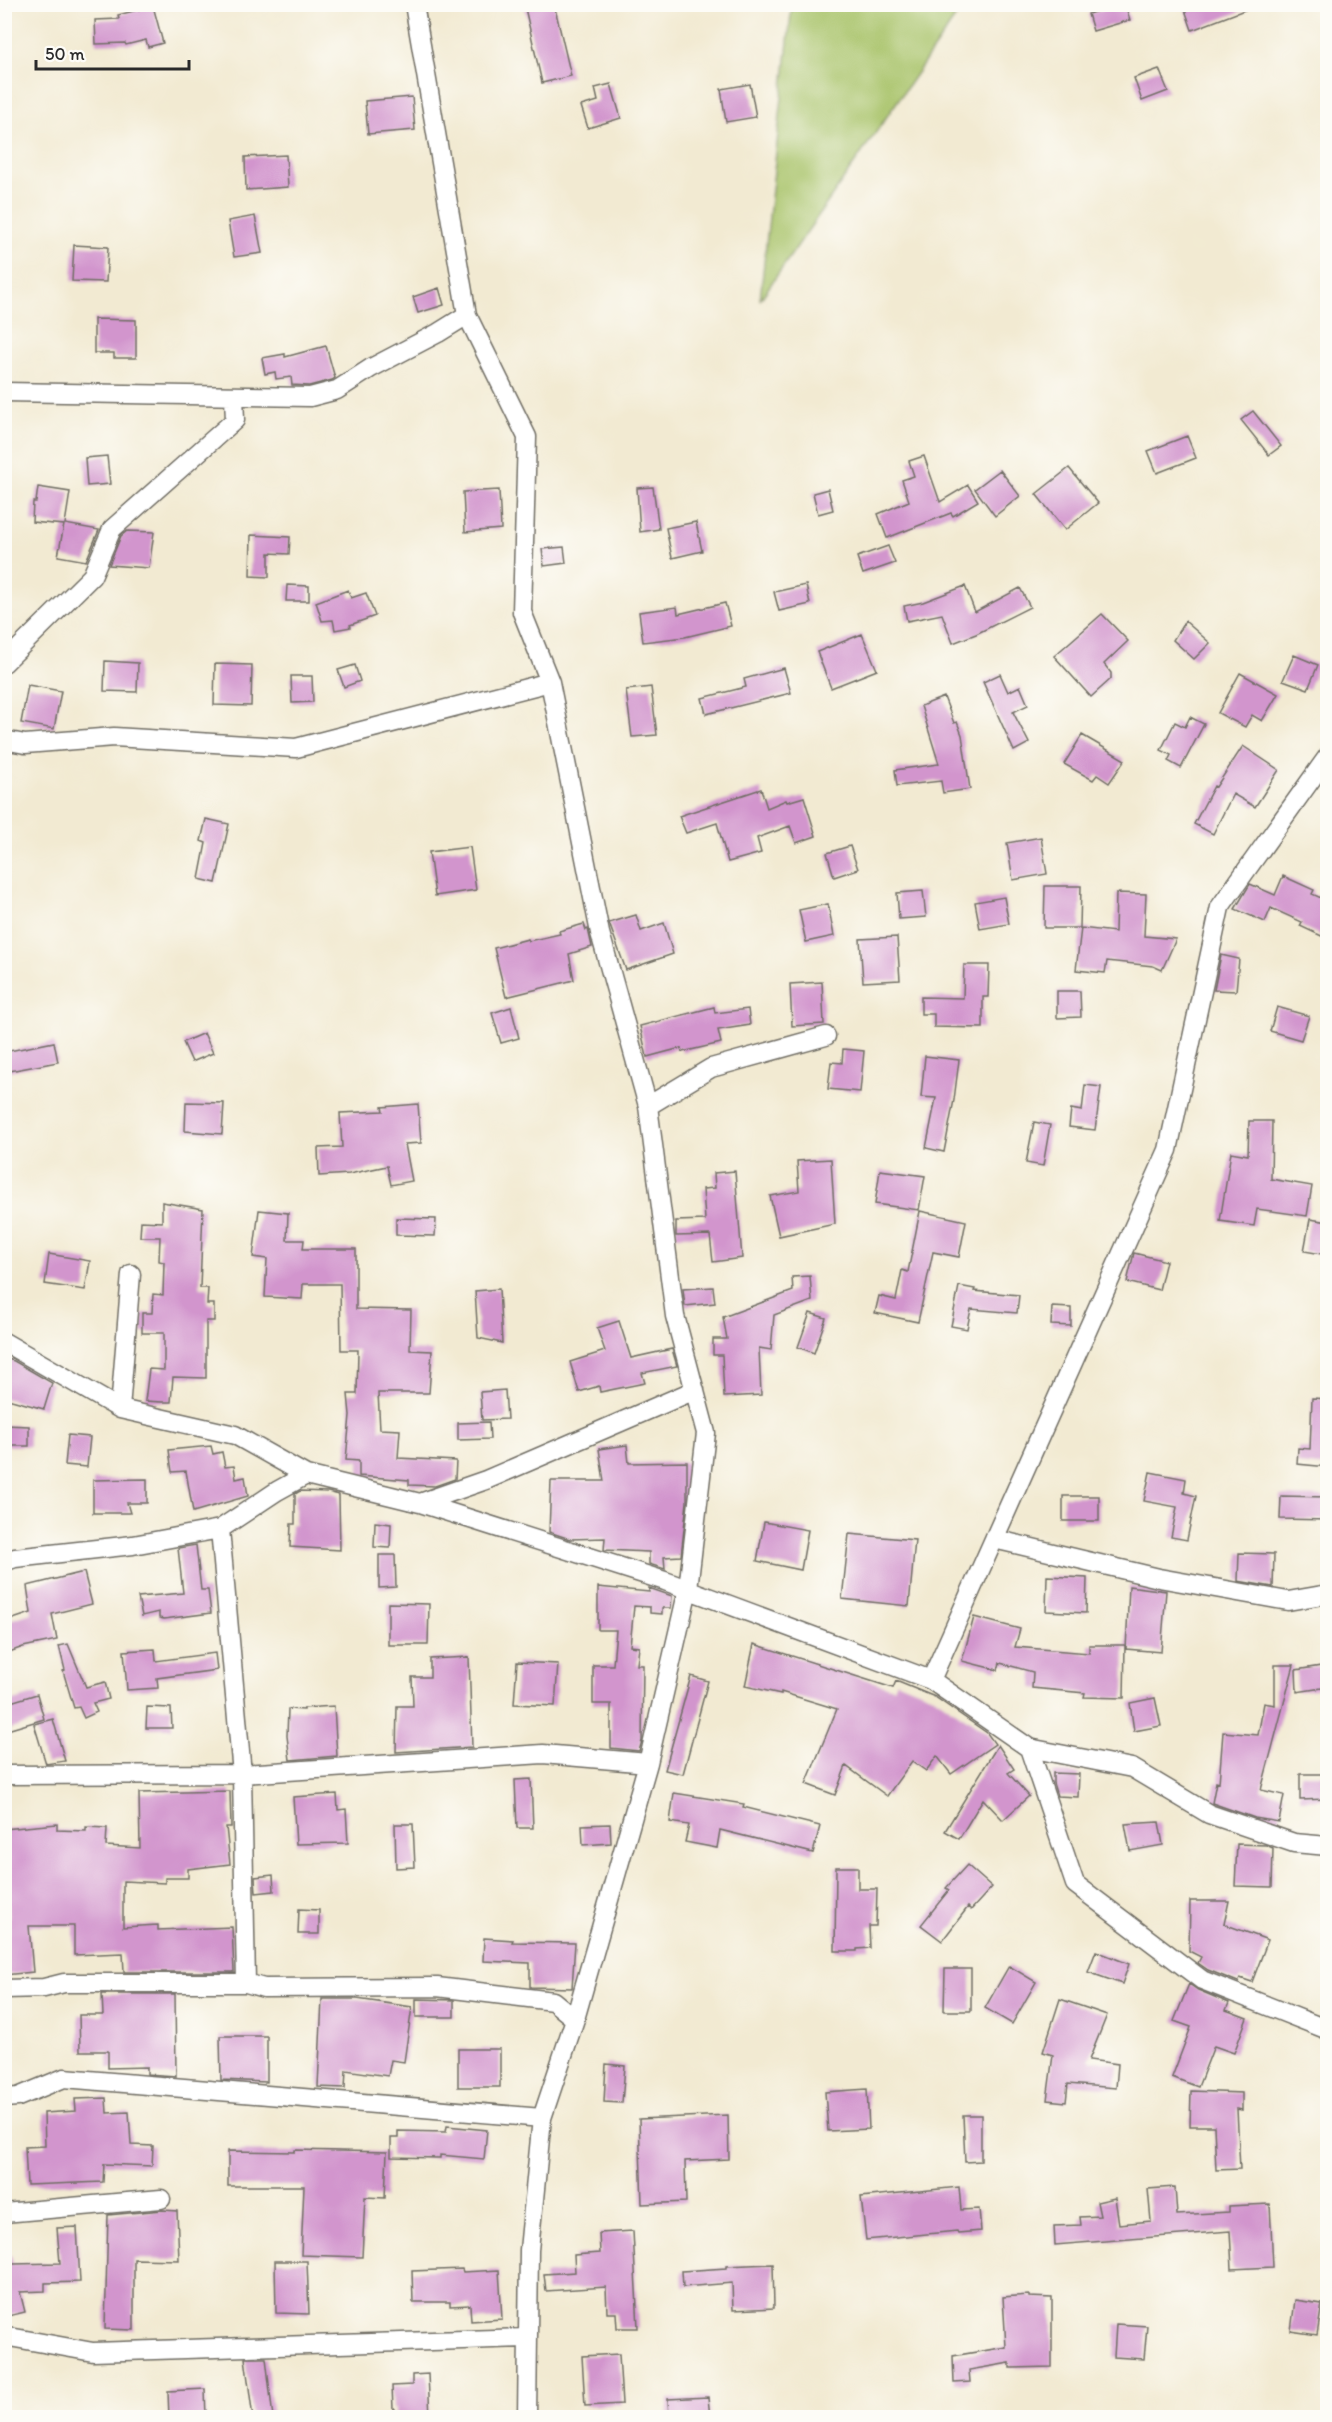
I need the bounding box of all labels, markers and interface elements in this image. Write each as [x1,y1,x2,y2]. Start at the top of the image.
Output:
scale bar [36,33,189,71]
text: 50 m [45,43,85,65]

